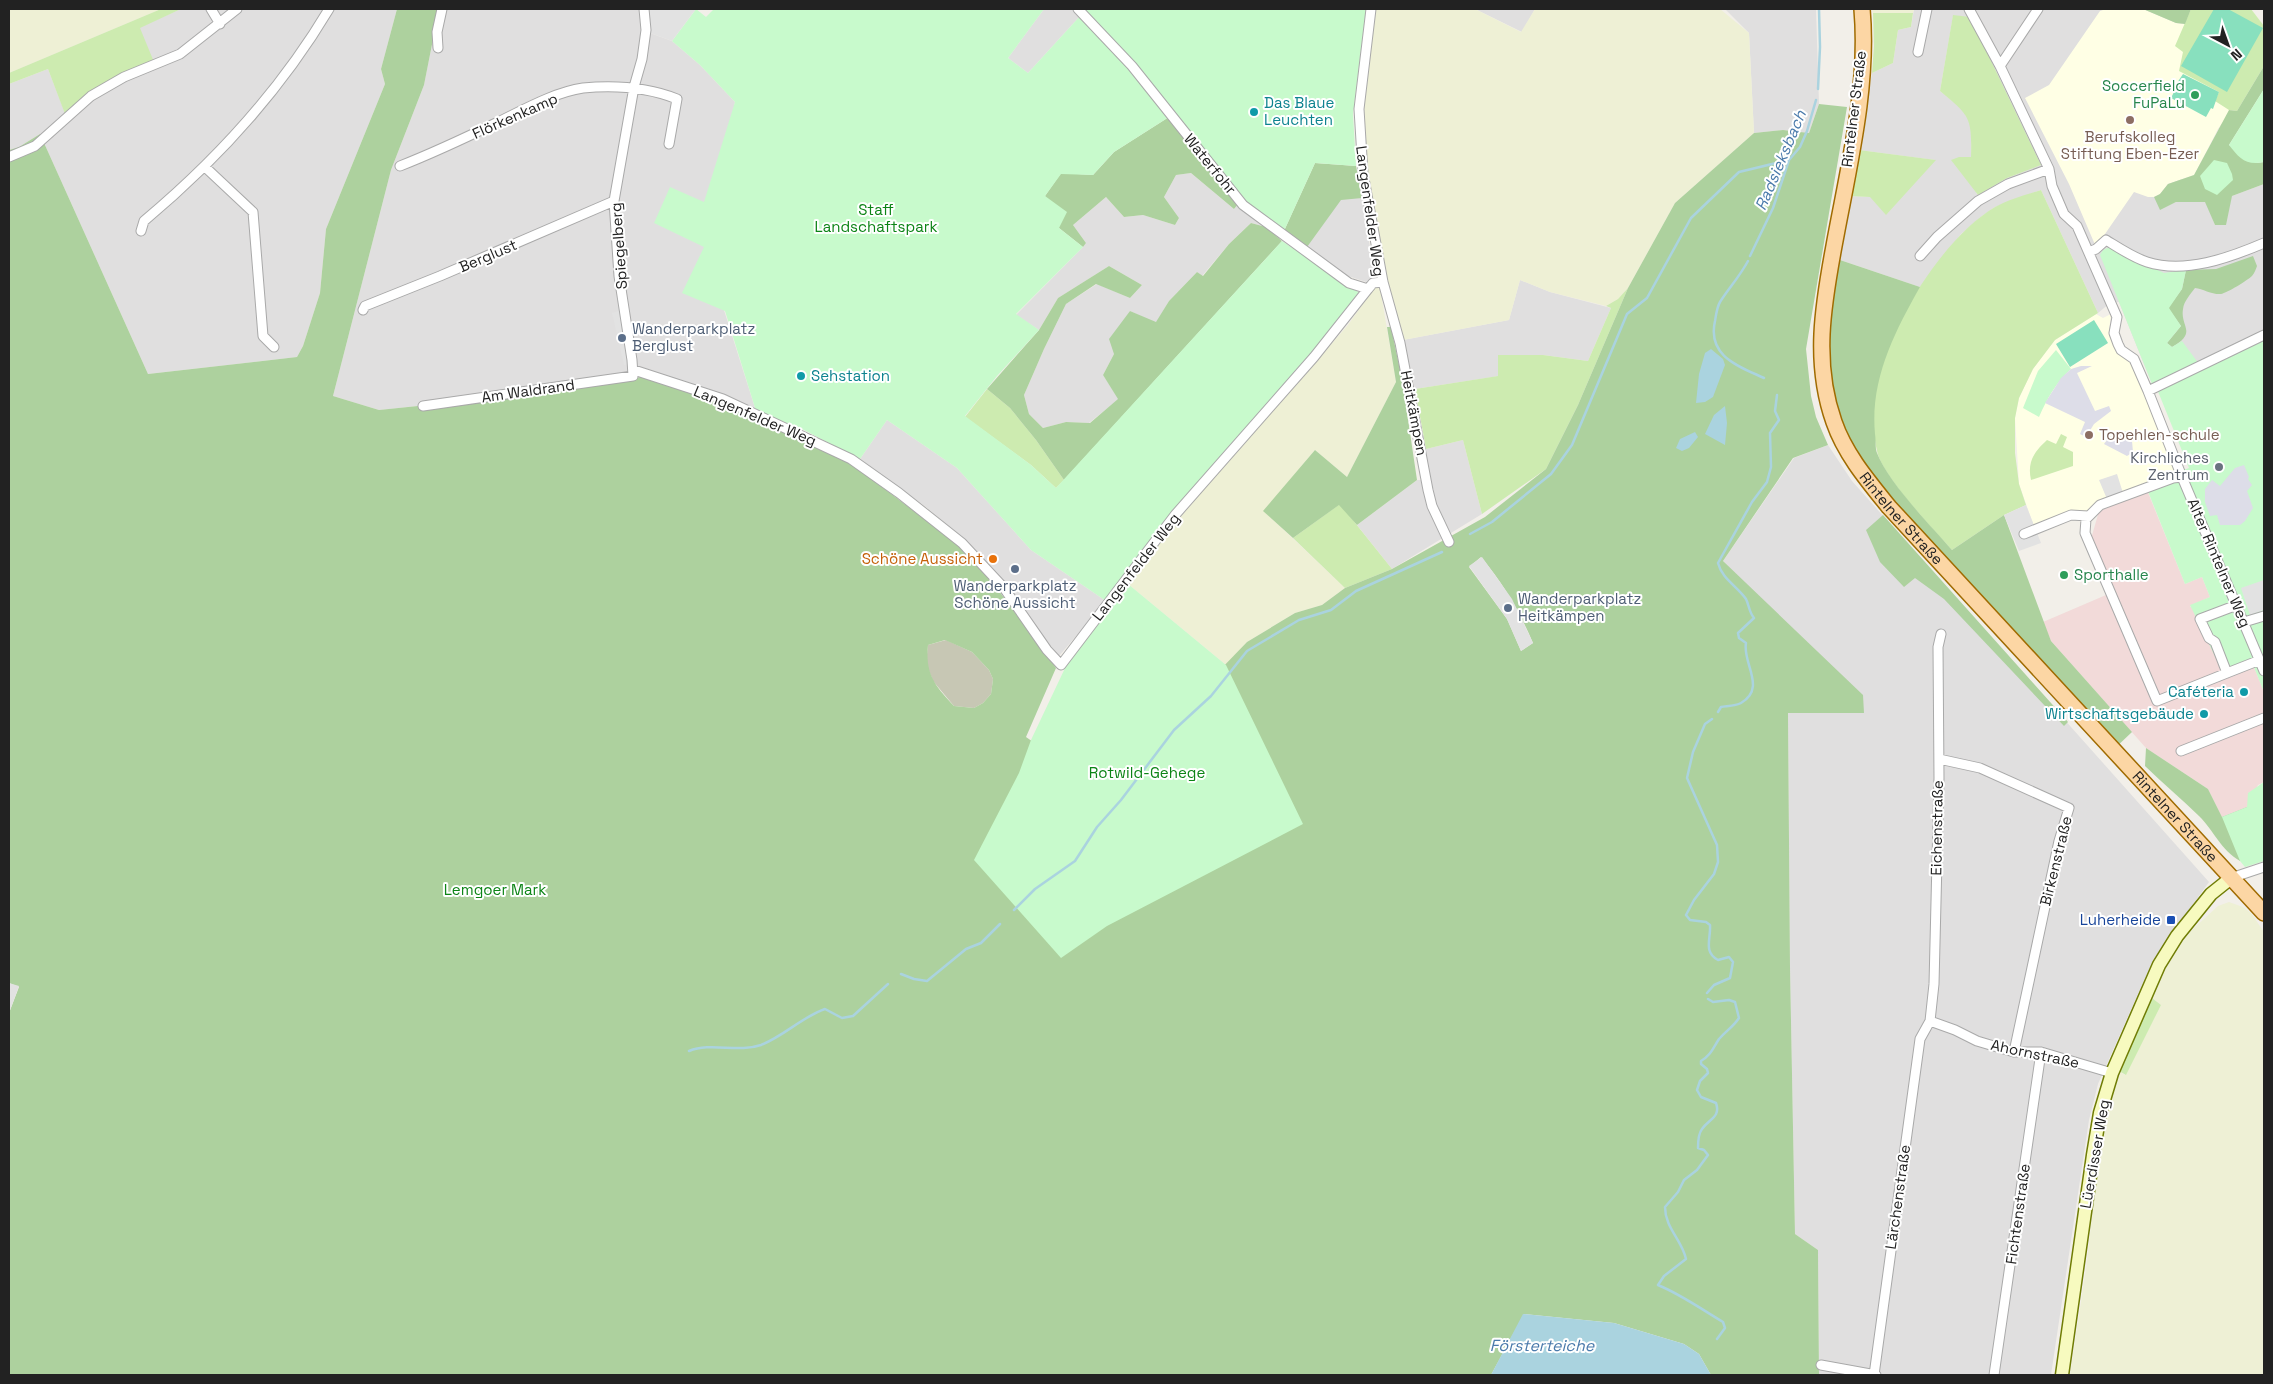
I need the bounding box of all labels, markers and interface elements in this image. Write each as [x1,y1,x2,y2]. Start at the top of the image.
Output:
north arrow [2203,20,2253,70]
text: N [2227,45,2246,65]
street label: Rintelner Straße [1837,49,1870,168]
place label: Soccerfield FuPaLu [2102,76,2185,112]
street label: Flörkenkamp [469,88,560,143]
marker: Soccerfield FuPaLu [2189,89,2201,101]
place label: Das Blaue Leuchten [1264,93,1334,129]
marker: Das Blaue Leuchten [1248,106,1260,118]
water label: Radsieksbach [1750,106,1811,213]
marker: Berufskolleg Stiftung Eben-Ezer [2124,114,2136,126]
place label: Berufskolleg Stiftung Eben-Ezer [2061,127,2200,163]
street label: Waterfohr [1180,129,1241,198]
street label: Langenfelder Weg [1352,144,1389,277]
park label: Staff Landschaftspark [814,200,938,236]
street label: Spiegelberg [606,202,631,290]
street label: Berglust [456,235,520,276]
place label: Wanderparkplatz Berglust [632,319,755,355]
marker: Wanderparkplatz Berglust [616,332,628,344]
place label: Sehstation [811,366,890,385]
street label: Heitkämpen [1397,369,1432,457]
marker: Sehstation [795,370,807,382]
street label: Am Waldrand [480,375,576,406]
street label: Langenfelder Weg [691,381,820,450]
place label: Topehlen-schule [2099,425,2220,444]
marker: Topehlen-schule [2083,429,2095,441]
place label: Kirchliches Zentrum [2130,448,2209,484]
marker: Kirchliches Zentrum [2213,461,2225,473]
street label: Rintelner Straße [1856,468,1947,568]
street label: Alter Rintelner Weg [2184,495,2255,630]
street label: Langenfelder Weg [1088,509,1184,624]
place label: Schöne Aussicht [862,549,983,568]
marker: Schöne Aussicht [987,553,999,565]
marker: Wanderparkplatz Schöne Aussicht [1009,563,1021,575]
place label: Sporthalle [2074,565,2149,584]
marker: Sporthalle [2058,569,2070,581]
place label: Wanderparkplatz Schöne Aussicht [953,576,1077,612]
place label: Wanderparkplatz Heitkämpen [1518,589,1641,625]
marker: Wanderparkplatz Heitkämpen [1502,602,1514,614]
place label: Caféteria [2168,682,2234,701]
marker: Caféteria [2238,686,2250,698]
place label: Wirtschaftsgebäude [2045,704,2194,723]
marker: Wirtschaftsgebäude [2198,708,2210,720]
park label: Rotwild-Gehege [1089,763,1205,782]
street label: Rintelner Straße [2129,767,2222,866]
street label: Eichenstraße [1926,780,1947,876]
street label: Birkenstraße [2035,814,2076,908]
park label: Lemgoer Mark [444,880,546,899]
place label: Luherheide [2080,910,2161,929]
marker: Luherheide [2165,914,2177,926]
street label: Ahornstraße [1989,1035,2081,1072]
street label: Lüerdisser Weg [2076,1098,2113,1210]
street label: Lärchenstraße [1881,1143,1914,1250]
street label: Fichtenstraße [2001,1162,2034,1265]
water label: Försterteiche [1490,1335,1595,1356]

